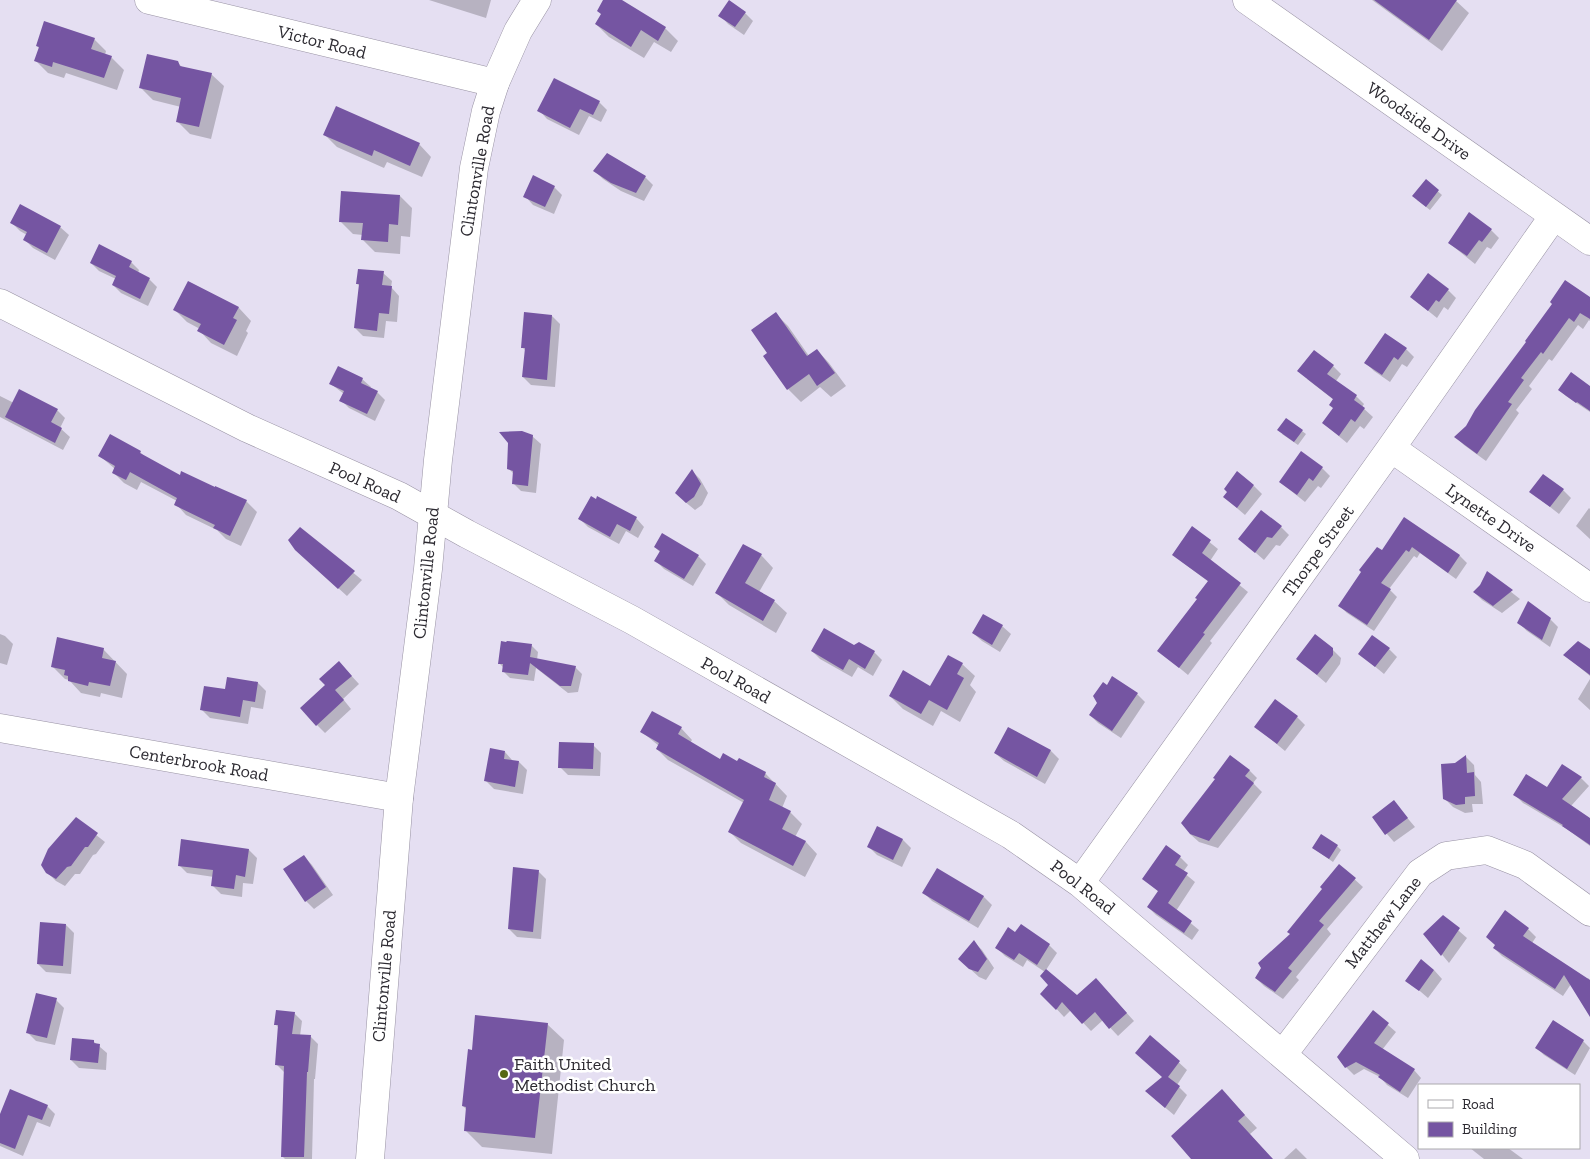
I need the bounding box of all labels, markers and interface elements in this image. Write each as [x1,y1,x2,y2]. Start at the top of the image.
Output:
street label: Victor Road [274,20,369,64]
street label: Woodside Drive [1363,77,1475,165]
street label: Clintonville Road [455,104,499,238]
street label: Pool Road [326,456,404,508]
street label: Lynette Drive [1442,479,1540,557]
street label: Thorpe Street [1277,501,1359,601]
street label: Clintonville Road [408,506,444,640]
street label: Pool Road [697,652,775,708]
street label: Centerbrook Road [128,740,270,786]
street label: Pool Road [1046,855,1120,919]
street label: Matthew Lane [1340,872,1426,972]
street label: Clintonville Road [367,909,401,1043]
place label: Faith United Methodist Church [514,1053,655,1096]
marker: Faith United Methodist Church [498,1068,510,1080]
legend [1418,1084,1580,1149]
text: Road [1462,1095,1495,1113]
text: Building [1462,1120,1517,1138]

